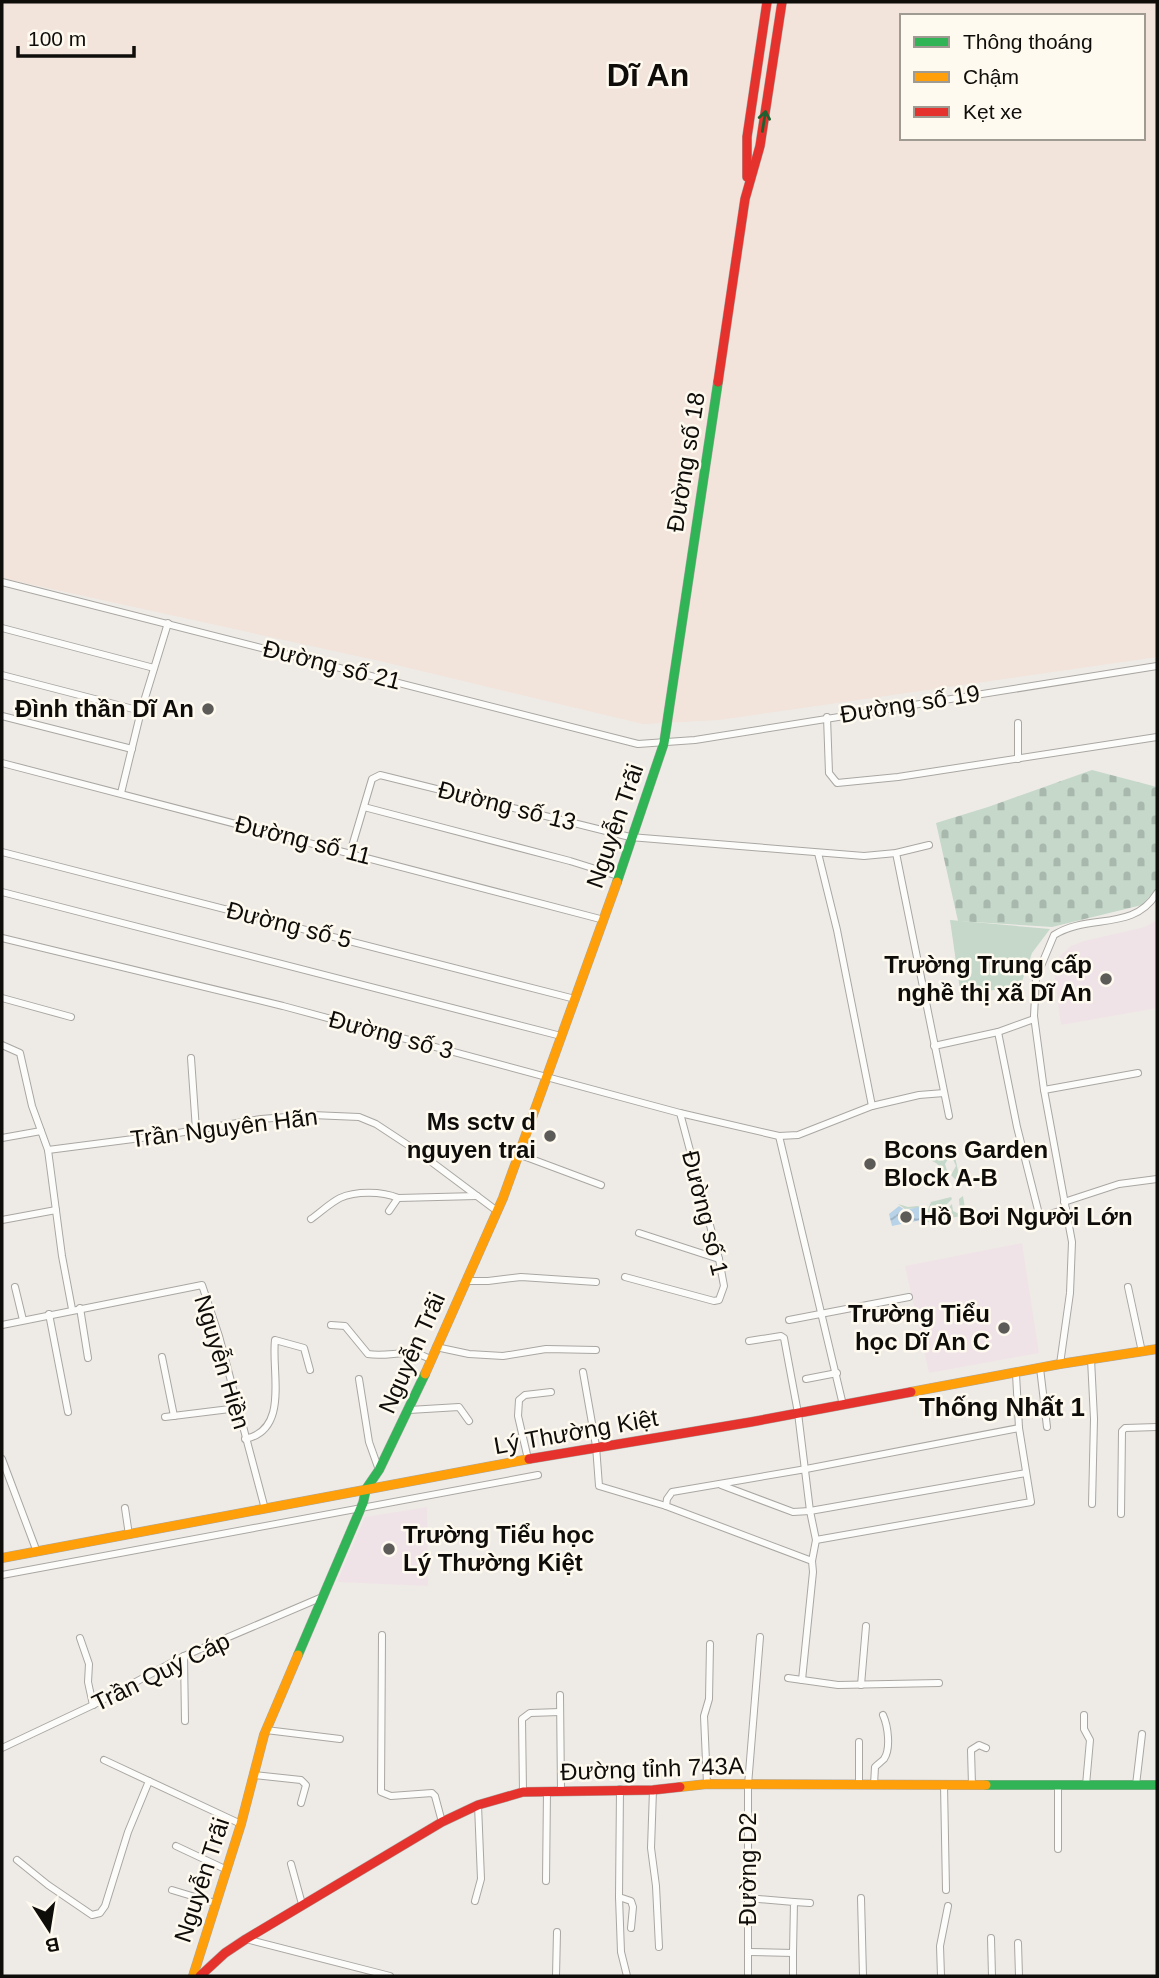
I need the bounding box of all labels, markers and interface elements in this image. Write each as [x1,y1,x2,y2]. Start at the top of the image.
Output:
scale bar [18,14,133,58]
legend [900,14,1145,140]
text: 100 m [28,27,86,50]
text: Thông thoáng [963,30,1093,53]
district label: Dĩ An [607,57,689,93]
text: Chậm [963,65,1019,88]
text: Kẹt xe [963,100,1023,123]
one-way arrow [758,110,771,133]
street label: Đường số 18 [661,390,710,534]
street label: Đường số 21 [260,634,404,695]
street label: Đường số 19 [838,679,982,728]
place label: Đình thần Dĩ An [15,695,194,722]
marker: Đình thần Dĩ An [200,701,216,717]
street label: Nguyễn Trãi [581,760,648,891]
street label: Đường số 13 [435,775,579,836]
street label: Đường số 11 [232,810,374,869]
street label: Đường số 5 [224,896,354,953]
place label: Trường Trung cấp nghề thị xã Dĩ An [884,951,1092,1006]
marker: Trường Trung cấp nghề thị xã Dĩ An [1098,971,1114,987]
street label: Đường số 3 [326,1005,456,1064]
street label: Trần Nguyên Hãn [129,1103,319,1152]
place label: Ms sctv d nguyen trai [407,1108,536,1163]
marker: Ms sctv d nguyen trai [542,1128,558,1144]
place label: Bcons Garden Block A-B [884,1136,1048,1191]
street label: Đường số 1 [677,1148,734,1278]
marker: Bcons Garden Block A-B [862,1156,878,1172]
place label: Hồ Bơi Người Lớn [920,1203,1133,1230]
marker: Hồ Bơi Người Lớn [898,1209,914,1225]
street label: Nguyễn Trãi [373,1288,450,1417]
street label: Nguyễn Hiền [189,1292,256,1432]
place label: Trường Tiểu học Dĩ An C [848,1300,990,1355]
marker: Trường Tiểu học Dĩ An C [996,1320,1012,1336]
district label: Thống Nhất 1 [919,1392,1085,1422]
street label: Lý Thường Kiệt [492,1404,660,1459]
place label: Trường Tiểu học Lý Thường Kiệt [403,1521,594,1576]
marker: Trường Tiểu học Lý Thường Kiệt [381,1541,397,1557]
street label: Trần Quý Cáp [88,1627,234,1717]
street label: Đường tỉnh 743A [560,1752,744,1785]
street label: Đường D2 [734,1812,761,1926]
street label: Nguyễn Trãi [169,1814,234,1946]
north arrow [14,1894,84,1964]
text: B [44,1933,61,1957]

